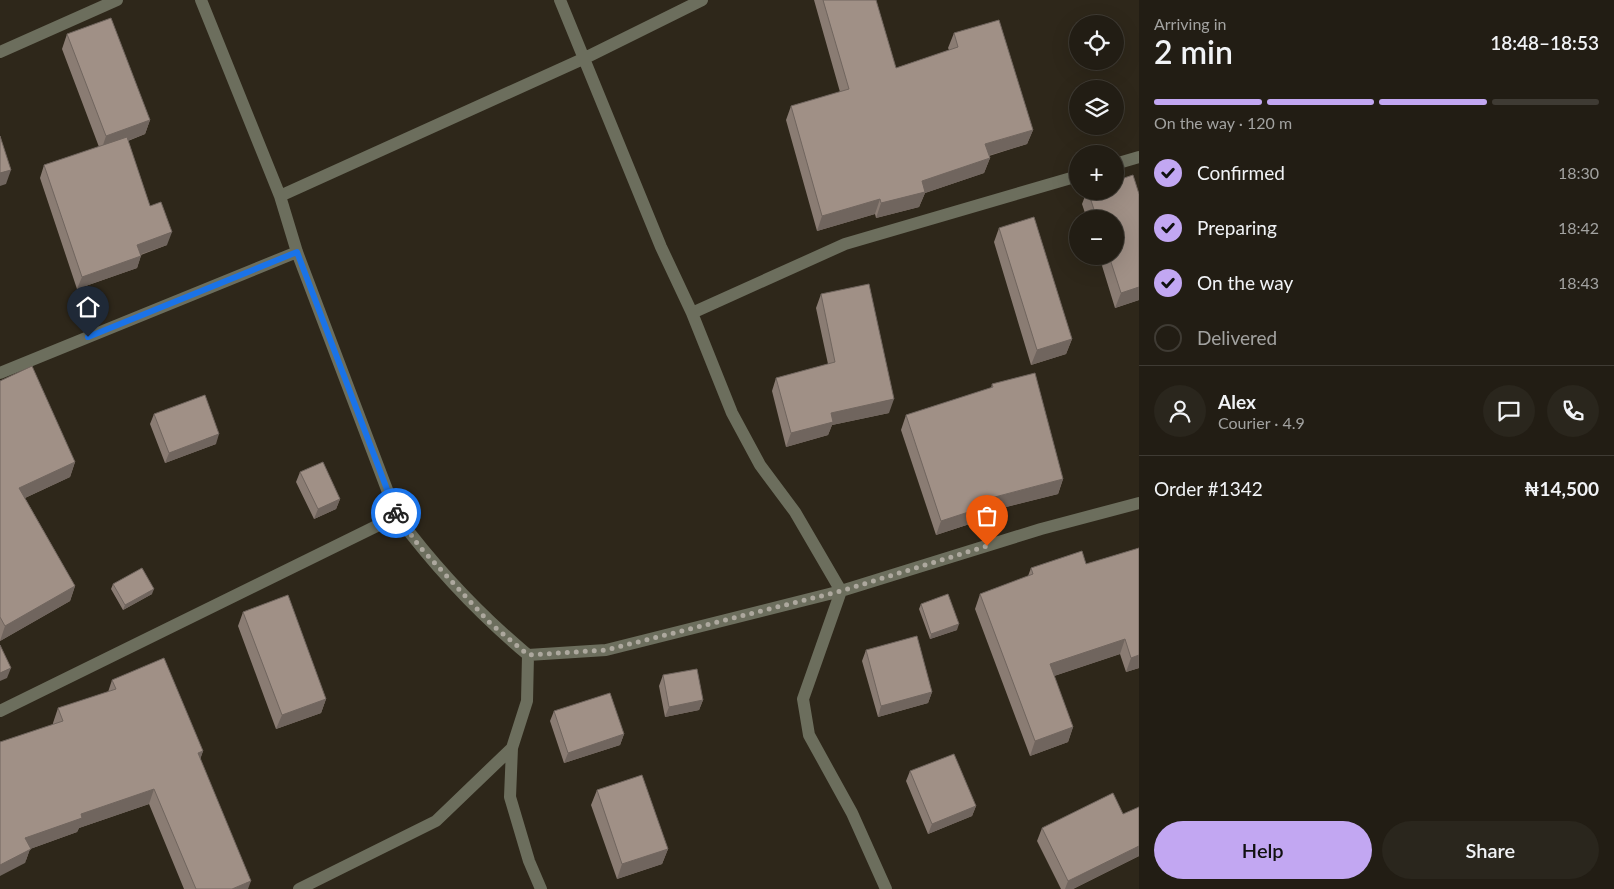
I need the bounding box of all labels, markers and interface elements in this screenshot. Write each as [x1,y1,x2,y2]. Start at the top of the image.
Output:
text: Arriving in [1154,14,1227,33]
map controls [1069,15,1124,265]
button: locate [1069,15,1124,70]
text: 18:48–18:53 [1490,31,1599,54]
text: 2 min [1154,32,1233,71]
button: layers [1069,80,1124,135]
text: On the way · 120 m [1154,113,1292,132]
button: + [1069,145,1124,200]
icon: check [1154,159,1182,187]
text: Confirmed [1197,161,1285,184]
text: 18:30 [1558,163,1599,182]
button: − [1069,210,1124,265]
icon: check [1154,214,1182,242]
text: Preparing [1197,216,1277,239]
text: 18:42 [1558,218,1599,237]
icon: check [1154,269,1182,297]
text: On the way [1197,271,1293,294]
text: 18:43 [1558,273,1599,292]
pin [67,286,109,337]
icon: home [74,293,102,321]
text: Delivered [1197,326,1277,349]
button: person [1154,385,1206,437]
button: chat [1483,385,1535,437]
button: phone [1547,385,1599,437]
text: Alex [1218,390,1256,413]
text: Courier · 4.9 [1218,413,1305,432]
text: Order #1342 [1154,477,1263,500]
text: ₦14,500 [1524,477,1599,500]
courier [371,488,421,538]
pin [966,495,1008,546]
icon: bike [382,499,410,527]
icon: bag [973,502,1001,530]
button: Help [1154,821,1372,879]
button: Share [1382,821,1599,879]

